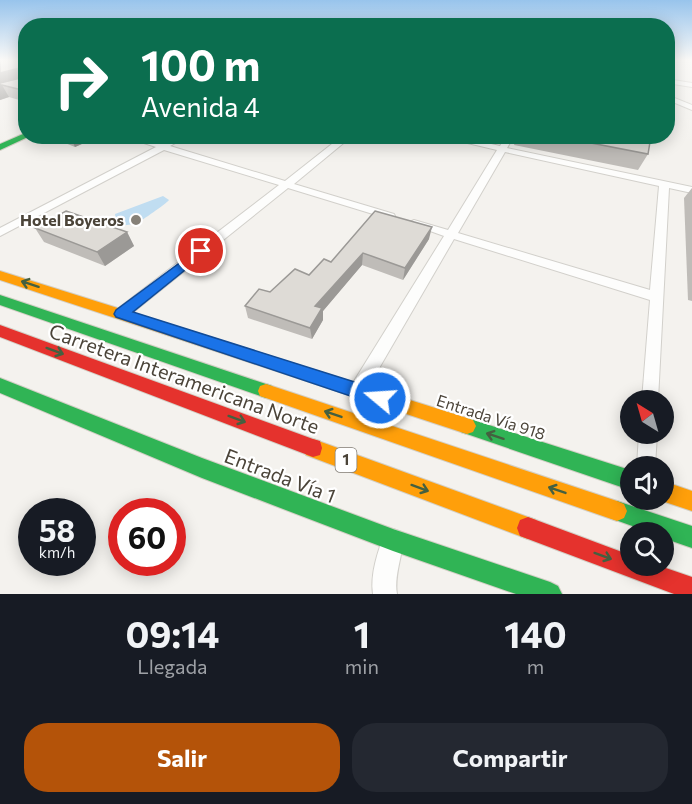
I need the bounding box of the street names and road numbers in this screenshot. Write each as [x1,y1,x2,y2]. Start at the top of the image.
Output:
street label: Carretera Interamericana Norte [46,318,323,438]
street label: Entrada Vía 918 [434,390,548,443]
street label: Entrada Vía 1 [221,443,339,507]
road number: 1 [336,448,356,472]

